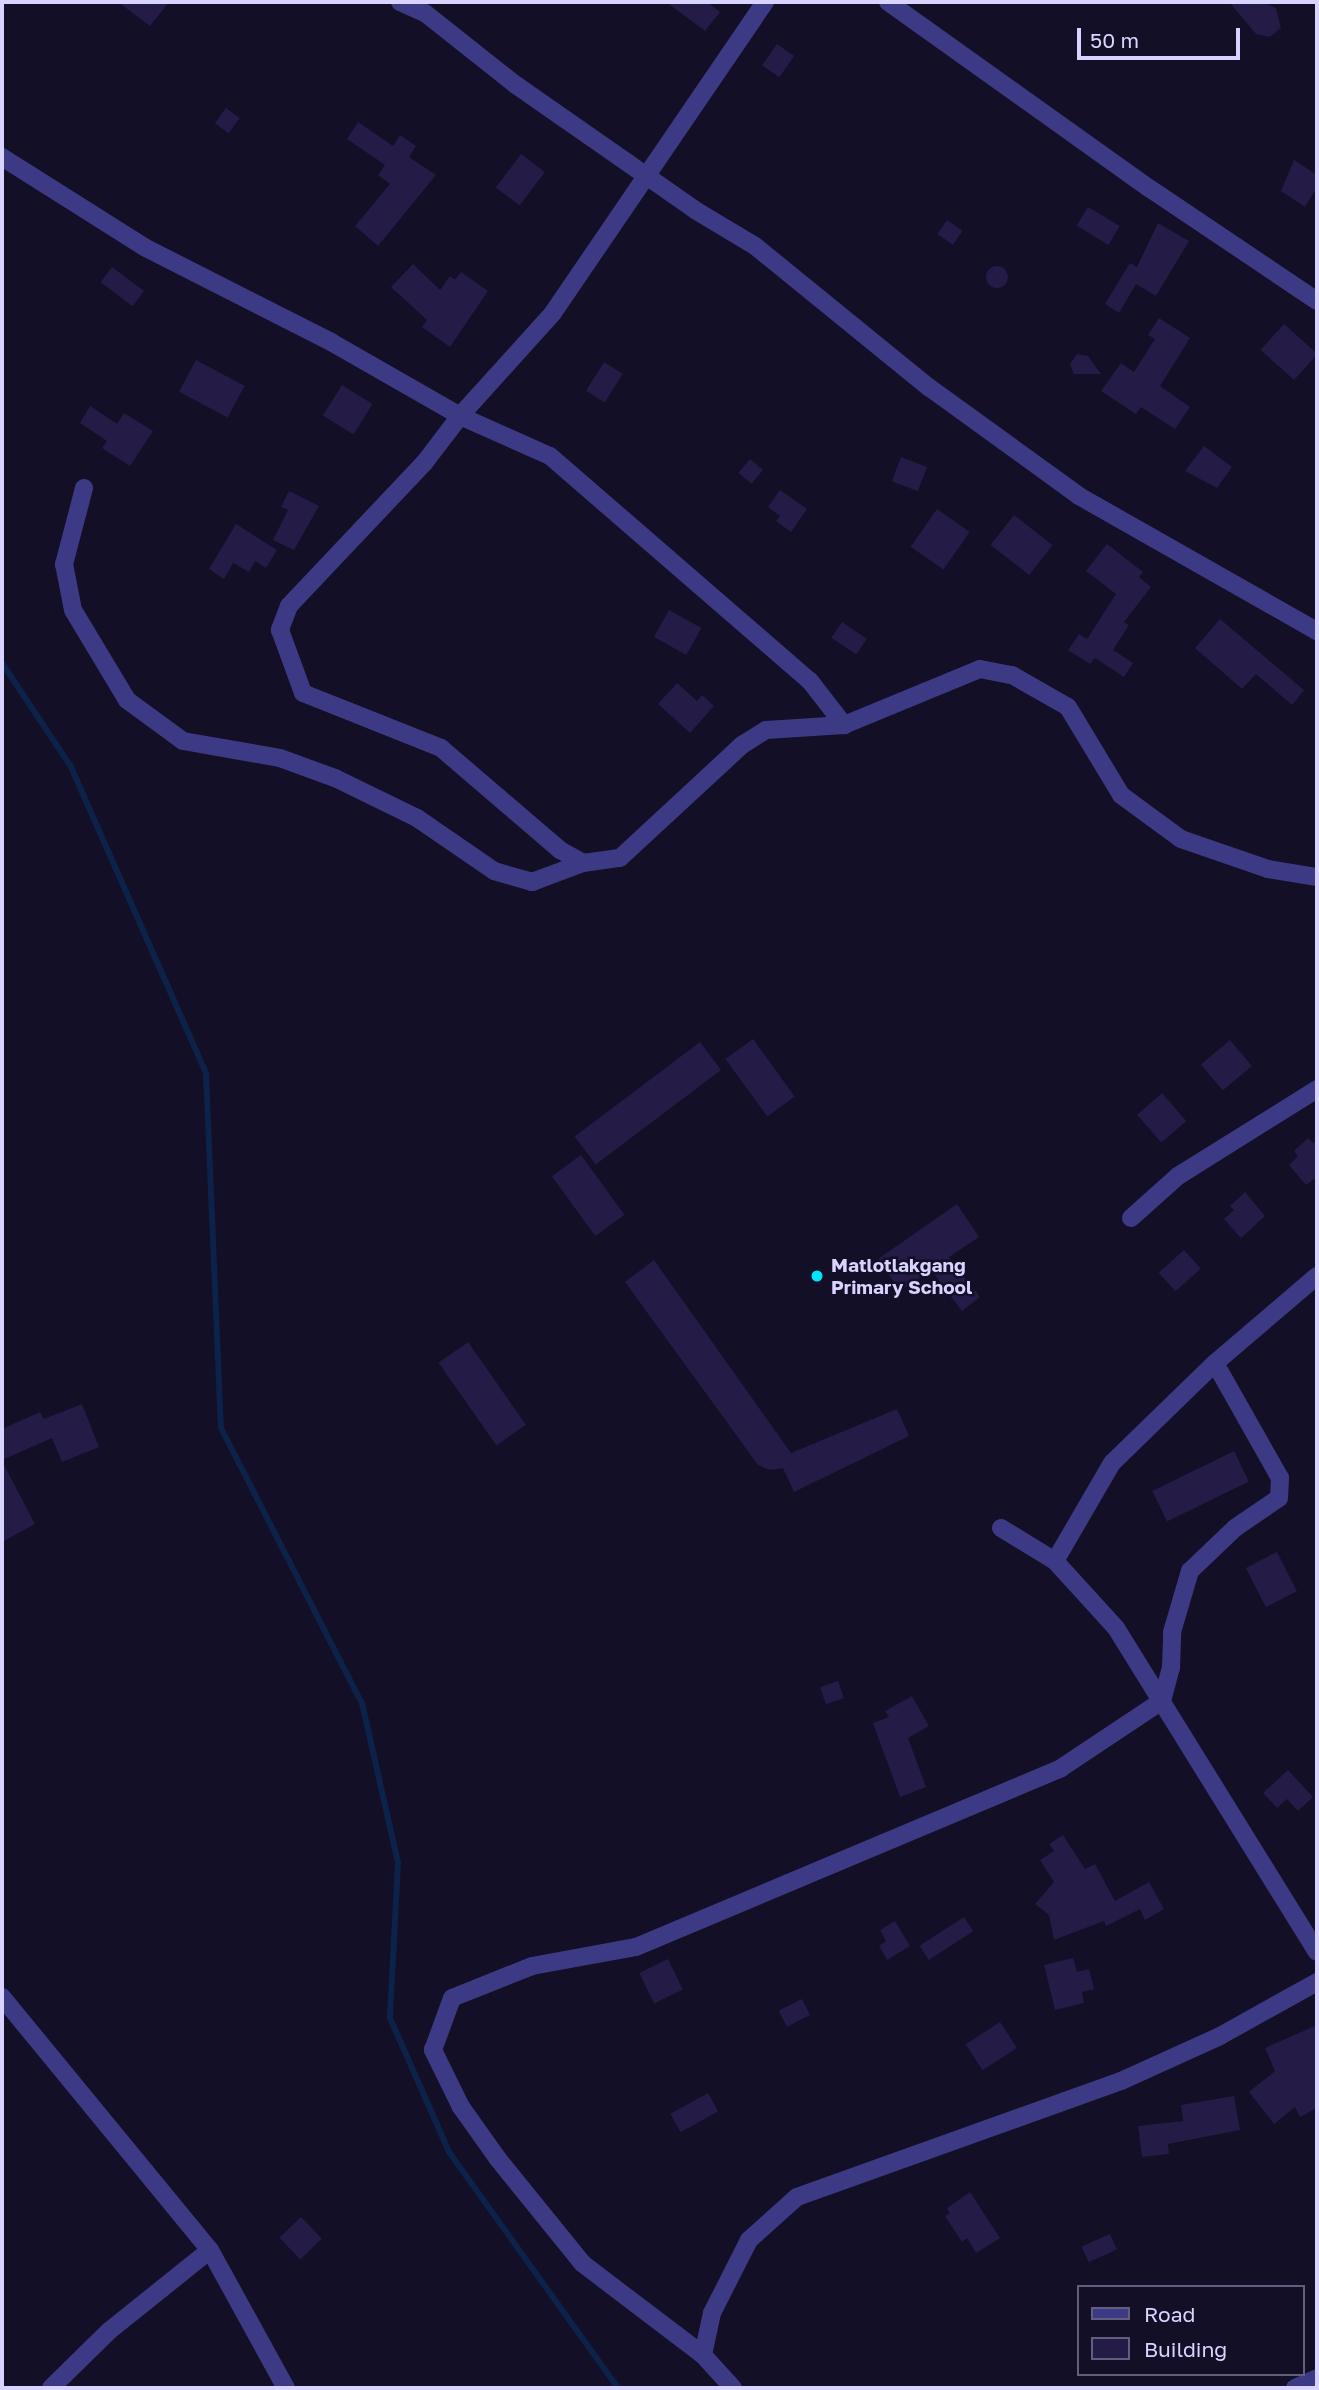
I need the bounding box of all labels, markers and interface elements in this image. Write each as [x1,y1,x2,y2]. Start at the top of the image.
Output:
scale bar [1081,14,1244,58]
text: 50 m [1090,27,1139,53]
place label: Matlotlakgang Primary School [831,1254,972,1298]
marker: Matlotlakgang Primary School [809,1268,825,1284]
legend [1078,2285,1305,2376]
text: Road [1144,2301,1195,2327]
text: Building [1144,2336,1227,2362]

